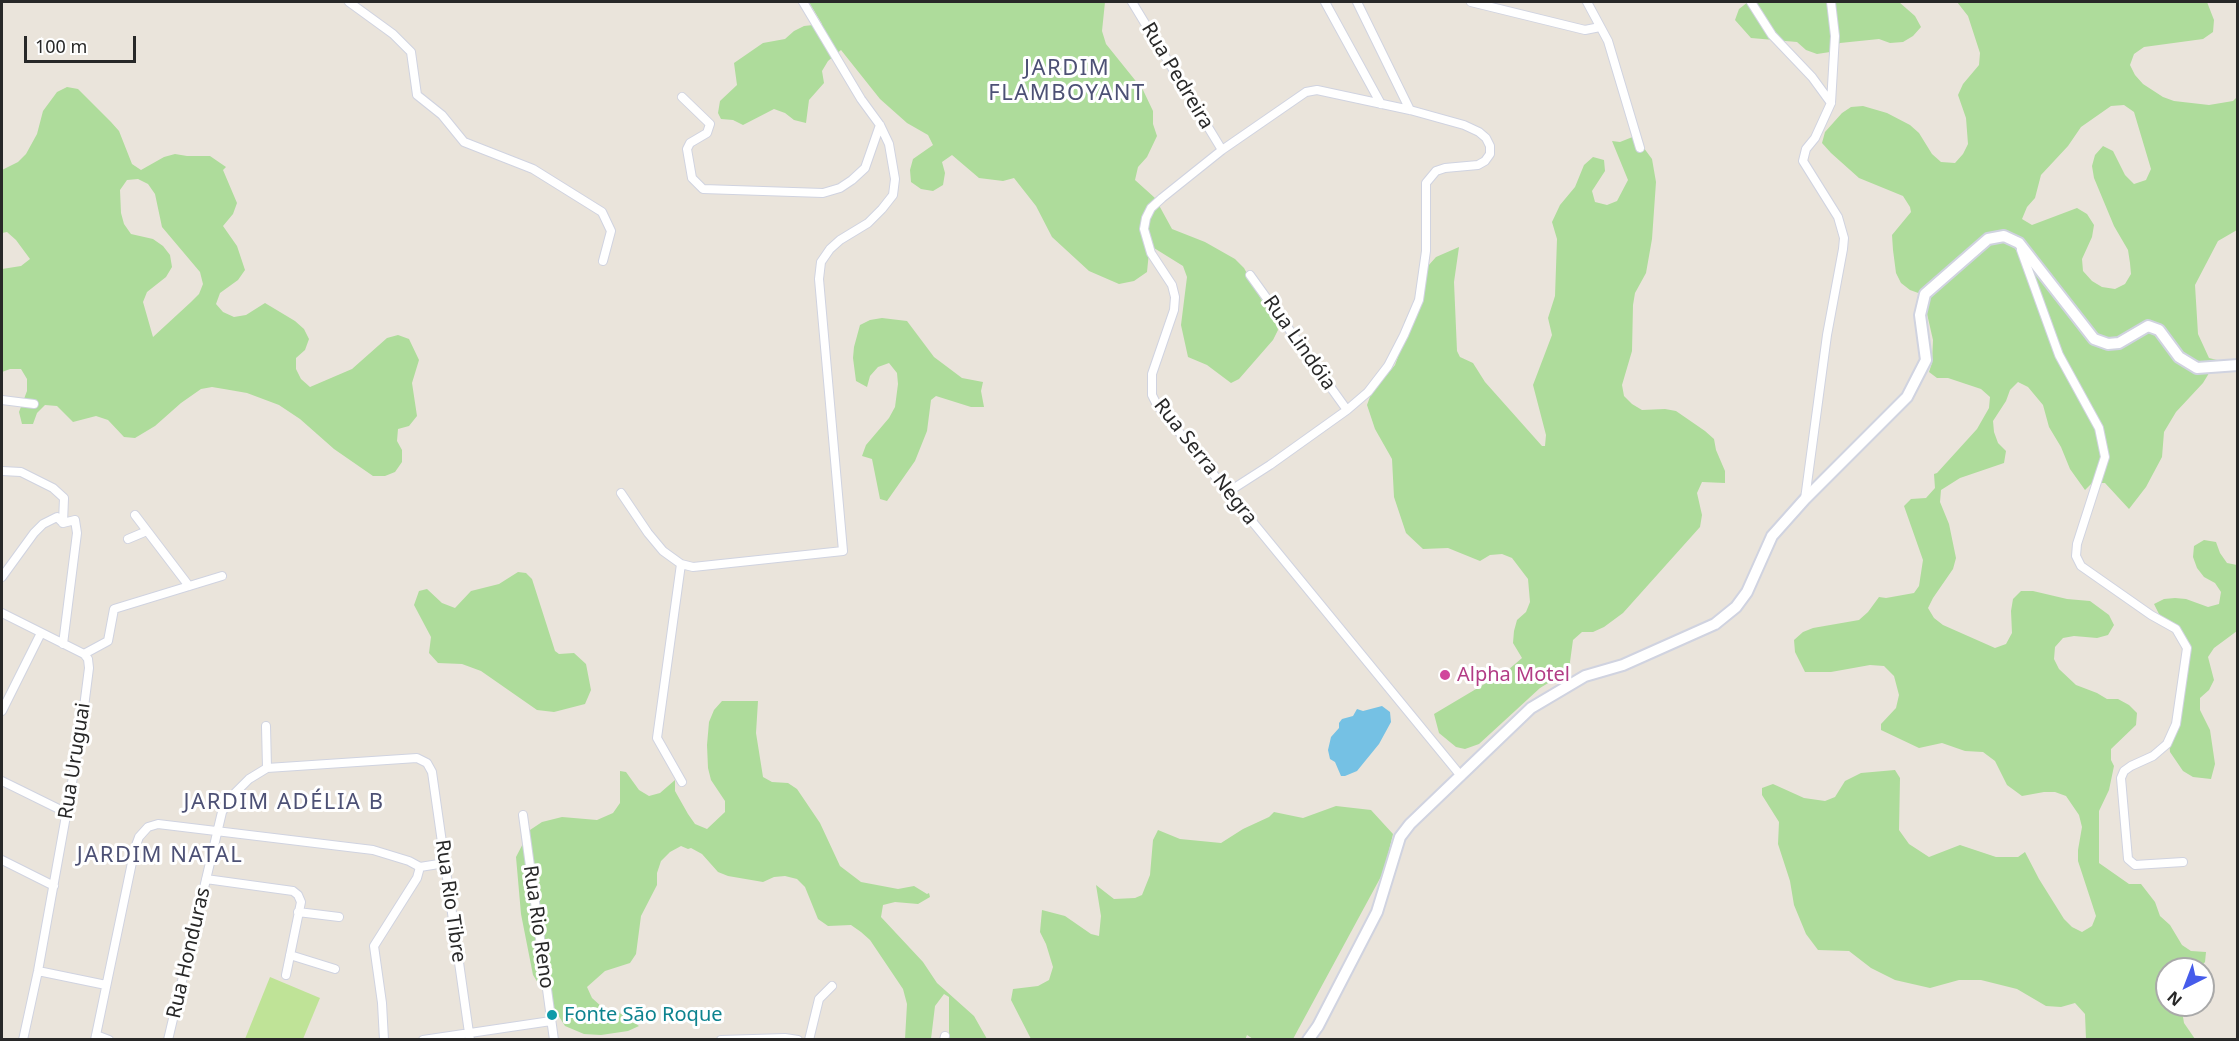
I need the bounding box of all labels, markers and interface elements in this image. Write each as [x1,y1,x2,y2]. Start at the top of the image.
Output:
street label: Rua Pedreira [1136,18,1218,134]
scale bar [27,24,140,62]
text: 100 m [35,34,87,58]
district label: JARDIM FLAMBOYANT [988,56,1146,107]
street label: Rua Lindóia [1258,291,1340,395]
street label: Rua Serra Negra [1148,394,1262,530]
place label: Alpha Motel [1457,663,1570,687]
marker: Alpha Motel [1438,668,1452,682]
street label: Rua Uruguai [54,701,96,821]
district label: JARDIM ADÉLIA B [184,790,384,816]
street label: Rua Rio Tibre [429,838,471,964]
district label: JARDIM NATAL [77,843,243,869]
street label: Rua Rio Reno [517,864,559,990]
street label: Rua Honduras [162,885,216,1021]
north arrow [2155,957,2215,1017]
text: N [2162,986,2186,1011]
place label: Fonte São Roque [564,1003,723,1027]
marker: Fonte São Roque [545,1008,559,1022]

